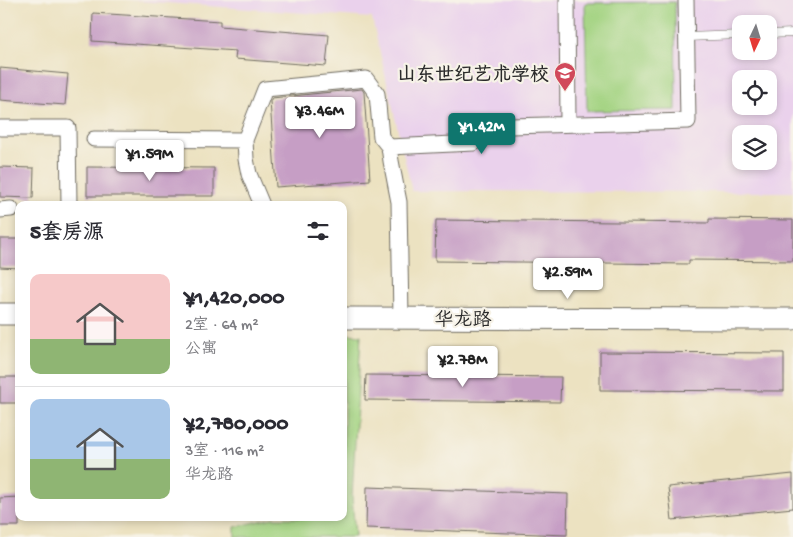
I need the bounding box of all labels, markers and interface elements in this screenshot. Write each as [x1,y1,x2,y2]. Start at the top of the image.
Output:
north arrow [732,15,778,60]
map controls [732,15,777,170]
school or university icon: 山东世纪艺术学校 [553,61,577,92]
place label: 山东世纪艺术学校 [397,64,549,88]
button: locate [732,70,777,115]
pin: ¥3.46M [279,96,361,139]
text: ¥3.46M [296,103,344,122]
pin: ¥1.42M [441,112,523,155]
text: ¥1.42M [459,119,505,138]
button: layers [732,125,777,170]
pin: ¥1.59M [109,140,191,182]
text: ¥1.59M [127,146,173,165]
icon: filters [304,217,332,245]
text: 5套房源 [30,222,104,247]
pin: ¥2.59M [527,258,609,300]
text: ¥2.59M [544,264,592,283]
text: ¥1,420,000 [185,287,284,312]
icon: home [70,294,130,354]
street label: 华龙路 [434,309,492,333]
text: 2室 · 64 m² [185,317,259,336]
text: 公寓 [185,341,217,360]
pin: ¥2.78M [422,346,504,388]
text: ¥2.78M [439,352,487,371]
text: ¥2,780,000 [185,413,288,438]
icon: home [70,419,130,479]
text: 3室 · 116 m² [185,443,264,462]
text: 华龙路 [185,467,233,486]

